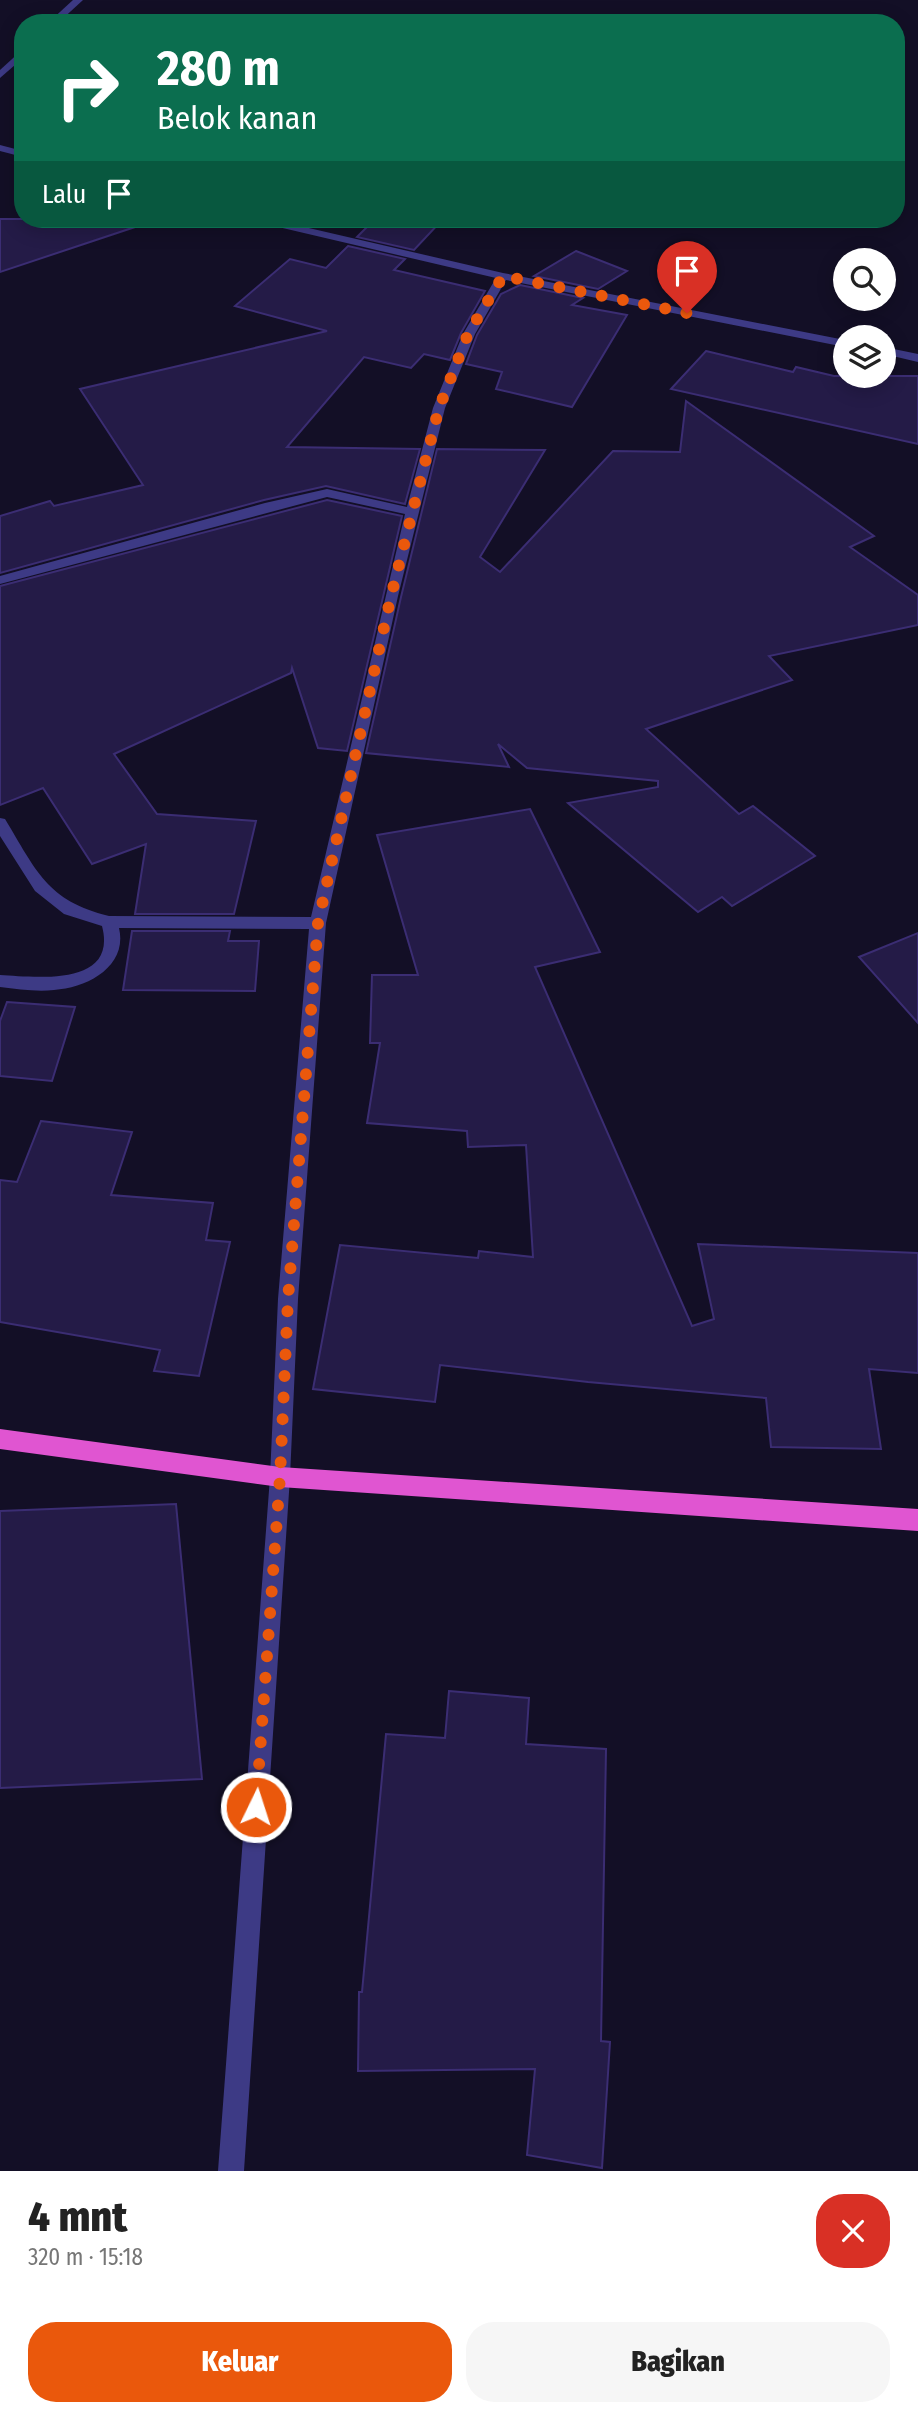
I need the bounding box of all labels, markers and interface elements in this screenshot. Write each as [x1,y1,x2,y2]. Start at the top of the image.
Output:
text: 280 m [157,39,280,98]
icon: right [42,42,133,133]
text: Belok kanan [157,99,317,137]
icon: arrive [100,175,138,213]
text: Lalu [42,179,86,210]
pin [657,241,717,313]
map controls [833,248,896,388]
button: search [833,248,896,311]
icon: arrive [668,252,706,290]
button: layers [833,325,896,388]
position arrow [219,1770,293,1844]
text: 4 mnt [28,2192,127,2242]
button: close [816,2194,890,2268]
text: 320 m · 15:18 [28,2243,143,2271]
button: Keluar [28,2322,452,2402]
button: Bagikan [466,2322,890,2402]

